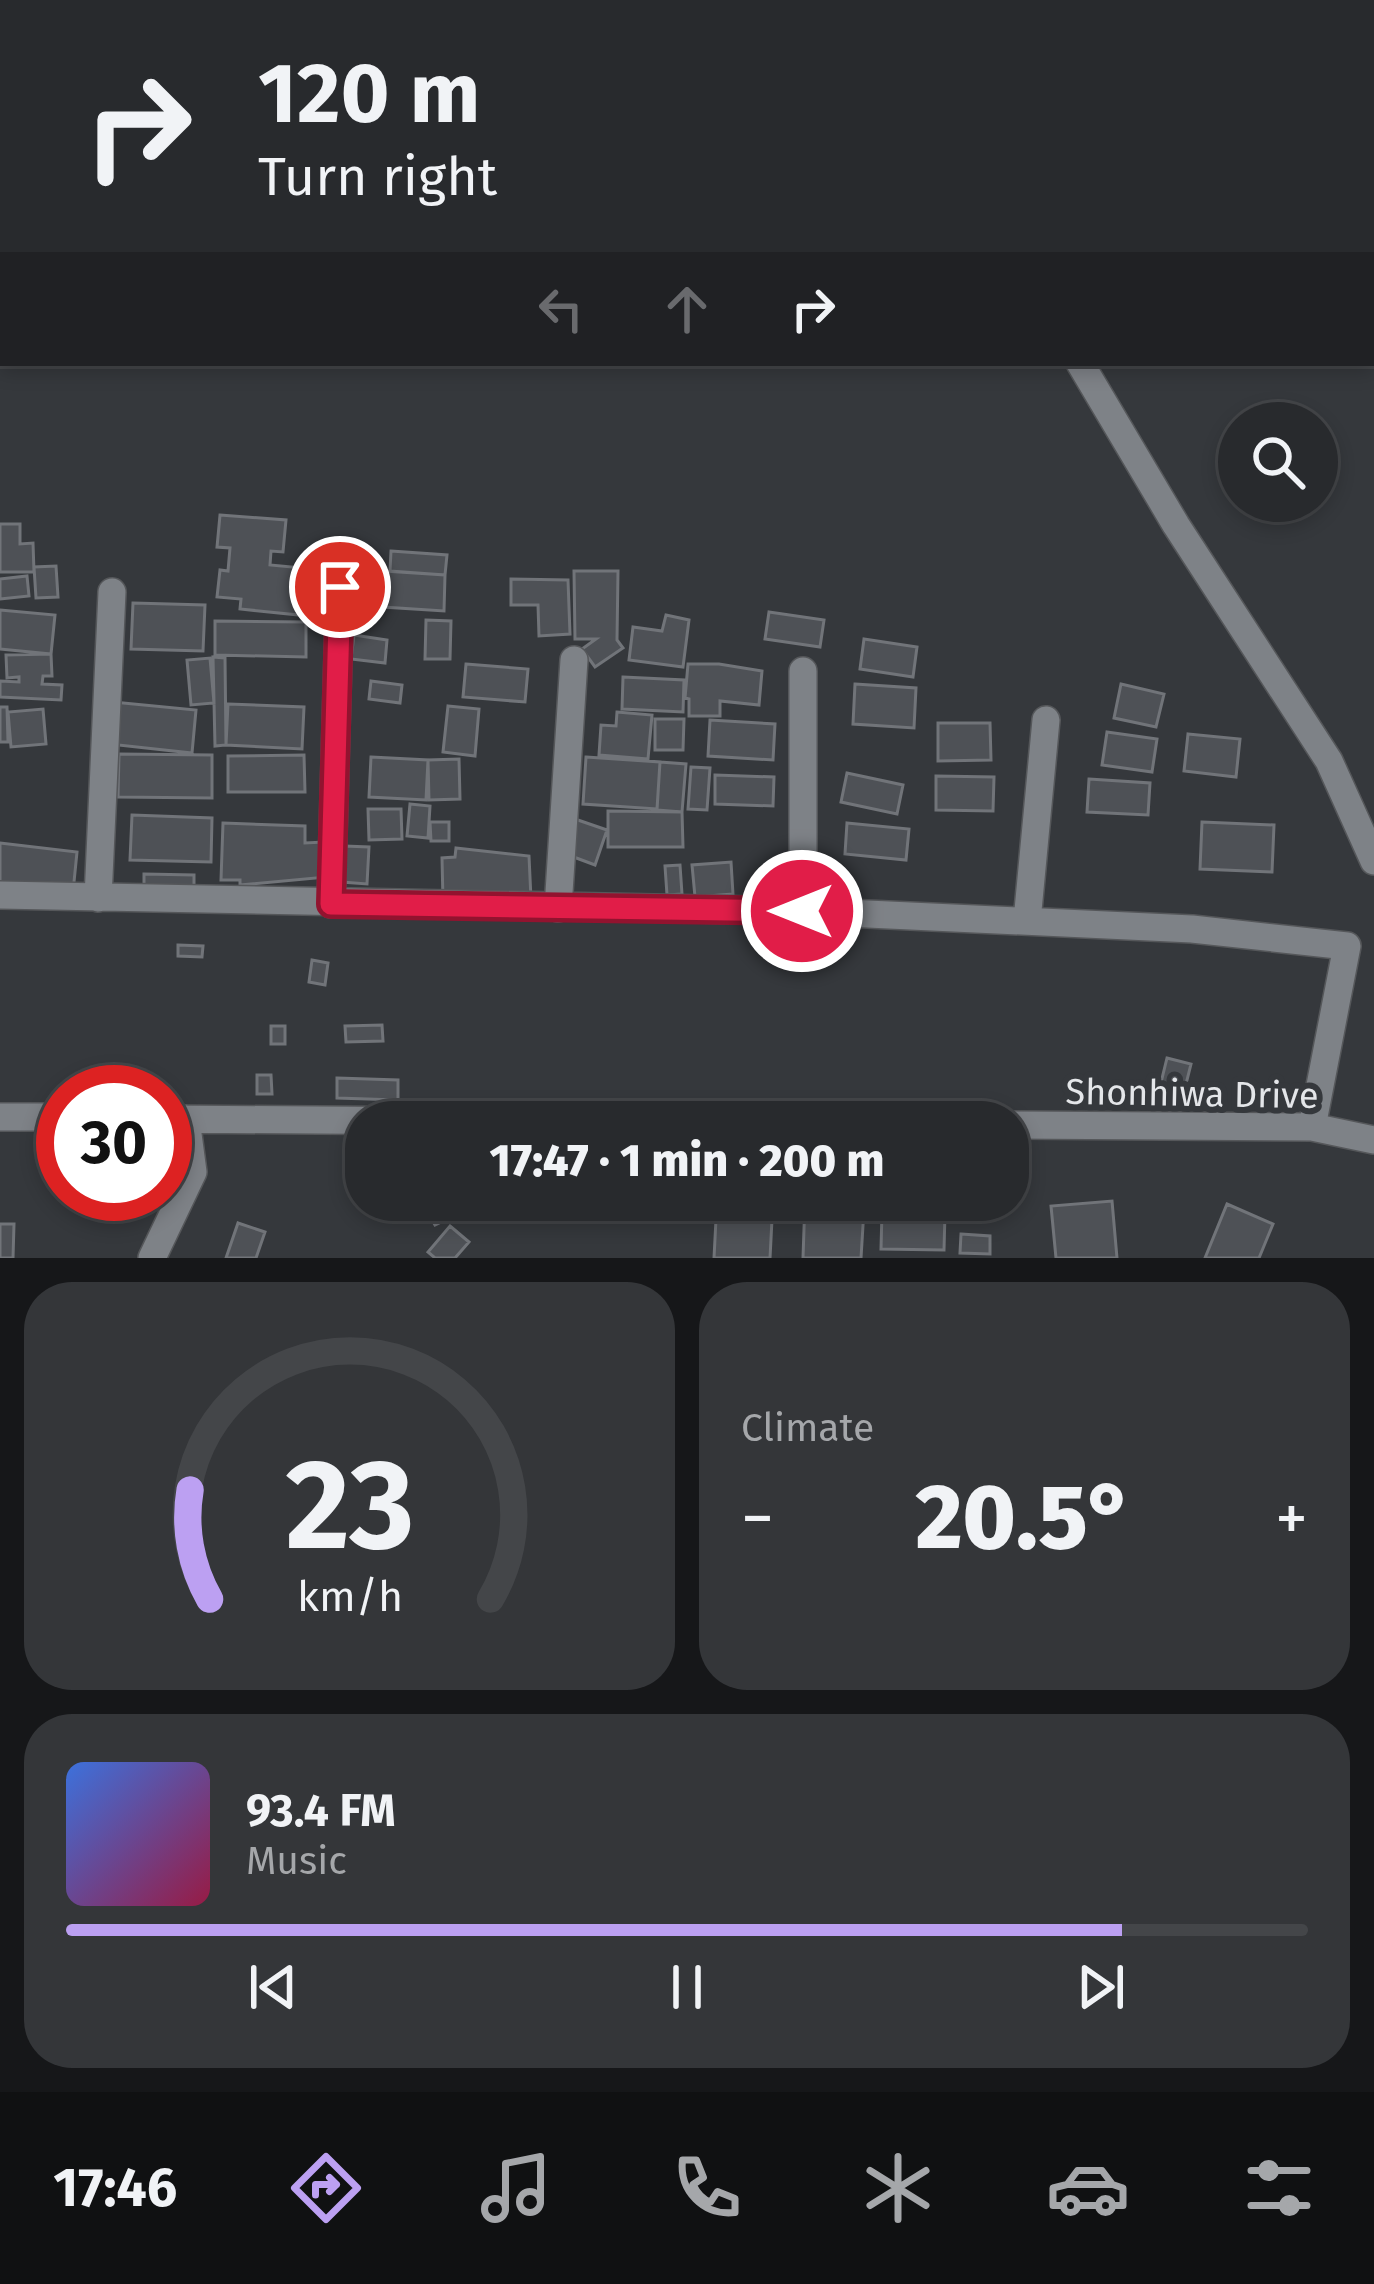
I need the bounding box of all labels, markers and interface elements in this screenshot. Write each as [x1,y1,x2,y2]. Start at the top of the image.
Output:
text: 120 m [258,43,480,144]
icon: right [60,48,216,204]
text: Turn right [258,145,497,209]
icon: left [528,276,594,342]
icon: ahead [654,276,720,342]
icon: right [780,276,846,342]
map controls [1218,402,1338,522]
button: search [1218,402,1338,522]
pin [289,536,391,638]
icon: arrive [307,554,373,620]
position arrow [739,848,865,974]
speed limit sign: 30 [36,1065,192,1221]
street label: Shonhiwa Drive [1065,1070,1319,1118]
text: 17:47 · 1 min · 200 m [490,1134,884,1188]
text: Climate [741,1405,874,1451]
text: 23 [285,1431,414,1581]
text: 20.5° [915,1464,1134,1572]
text: − [741,1479,774,1558]
text: + [1275,1479,1308,1558]
text: km/h [296,1571,403,1622]
text: 93.4 FM [246,1784,396,1838]
text: Music [246,1838,347,1884]
icon: previous [240,1954,306,2020]
icon: pause [654,1954,720,2020]
icon: next [1068,1954,1134,2020]
icon: directions [284,2146,368,2230]
icon: music [474,2146,558,2230]
icon: phone [665,2146,749,2230]
icon: climate [856,2146,940,2230]
icon: car [1046,2146,1130,2230]
icon: filters [1237,2146,1321,2230]
text: 17:46 [53,2156,177,2220]

